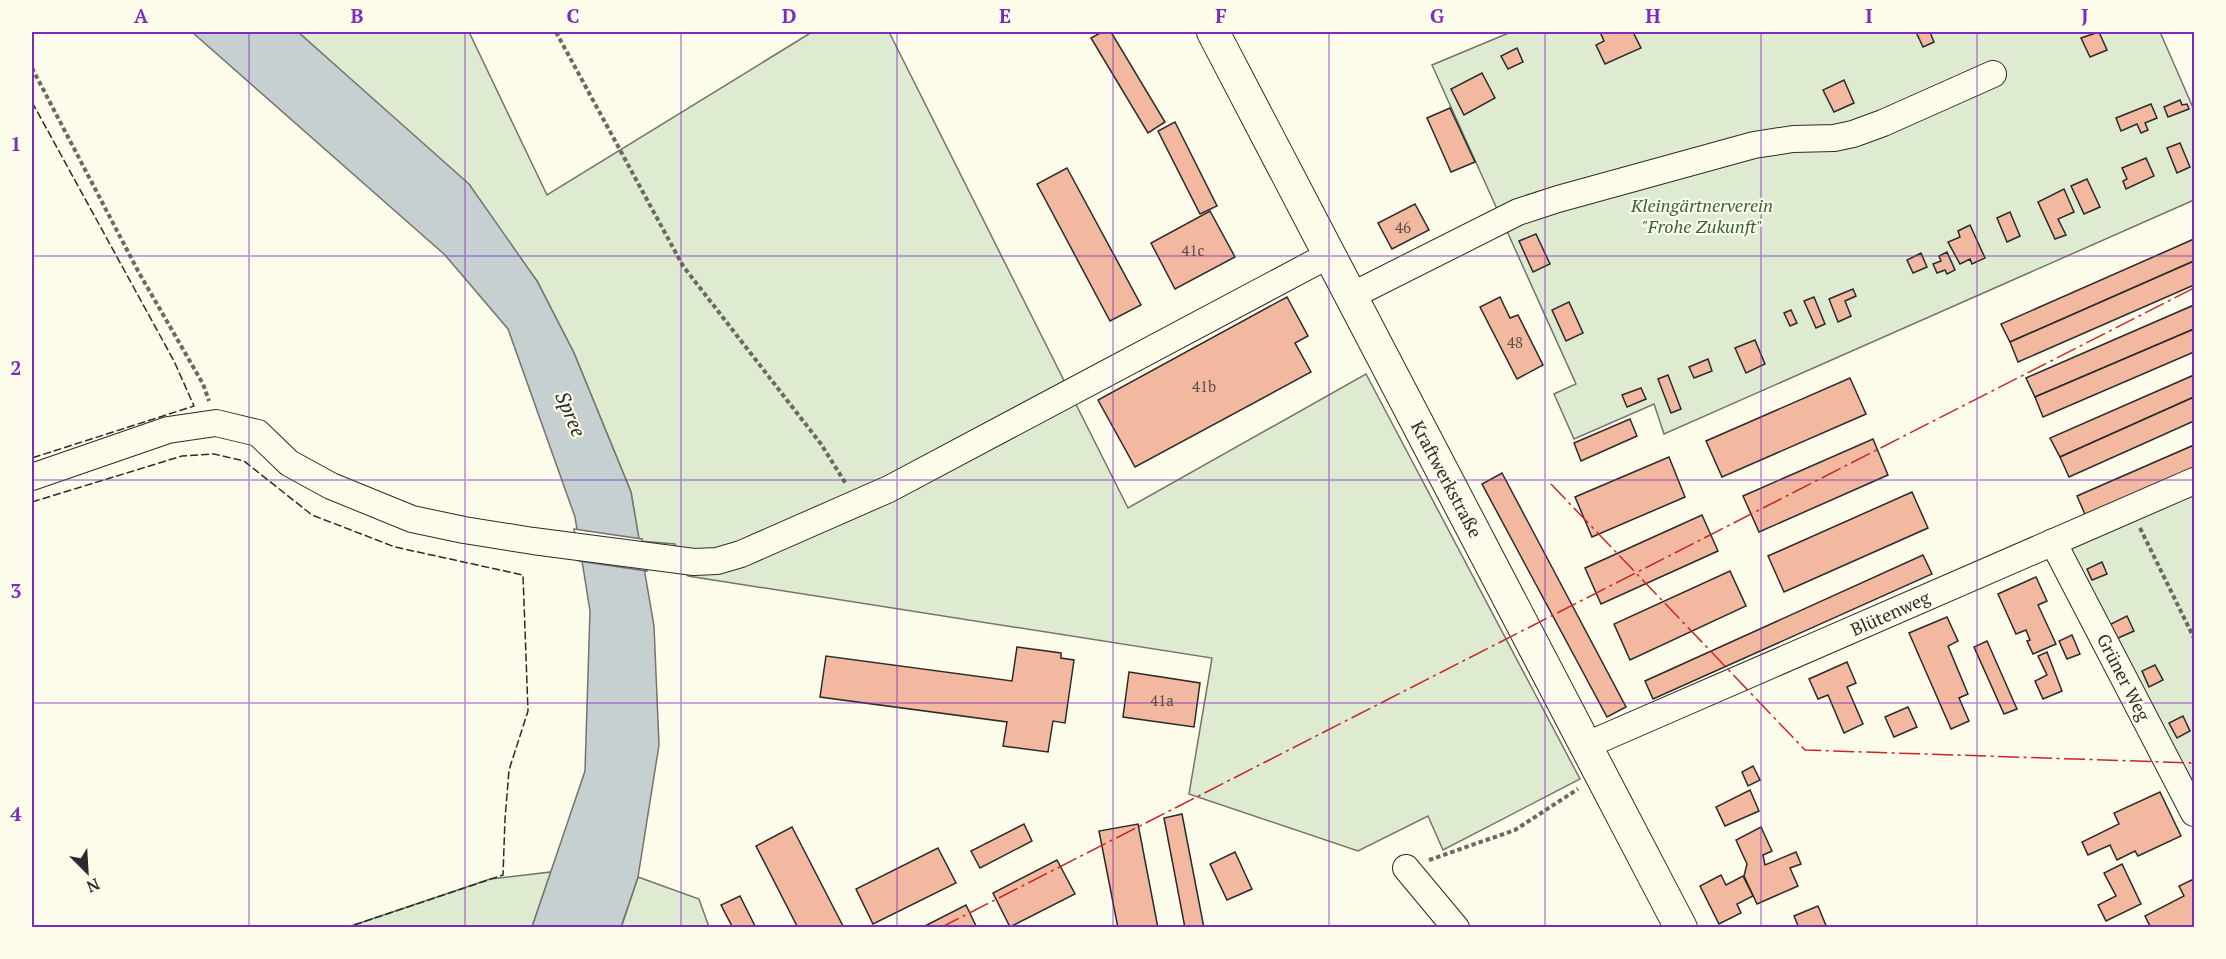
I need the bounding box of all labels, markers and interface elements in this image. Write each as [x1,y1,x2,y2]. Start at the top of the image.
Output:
text: A [134,2,149,29]
text: B [351,2,364,29]
text: C [566,2,580,29]
text: D [782,2,796,29]
text: E [999,2,1011,29]
text: F [1215,2,1227,29]
text: G [1430,2,1444,29]
text: H [1645,2,1661,29]
text: I [1865,2,1873,29]
text: J [2081,2,2089,29]
text: 1 [10,130,22,157]
park label: Kleingärtnerverein "Frohe Zukunft" [1630,193,1773,238]
house number: 46 [1395,217,1411,237]
house number: 41c [1182,240,1204,260]
house number: 48 [1507,332,1523,352]
text: 2 [10,354,22,381]
house number: 41b [1192,376,1216,396]
water label: Spree [549,387,593,441]
street label: Kraftwerkstraße [1406,416,1488,542]
text: 3 [10,577,22,604]
street label: Blütenweg [1846,585,1934,641]
street label: Grüner Weg [2092,629,2156,725]
house number: 41a [1150,690,1174,710]
text: 4 [10,800,22,827]
north arrow [57,842,117,902]
text: N [83,873,103,898]

